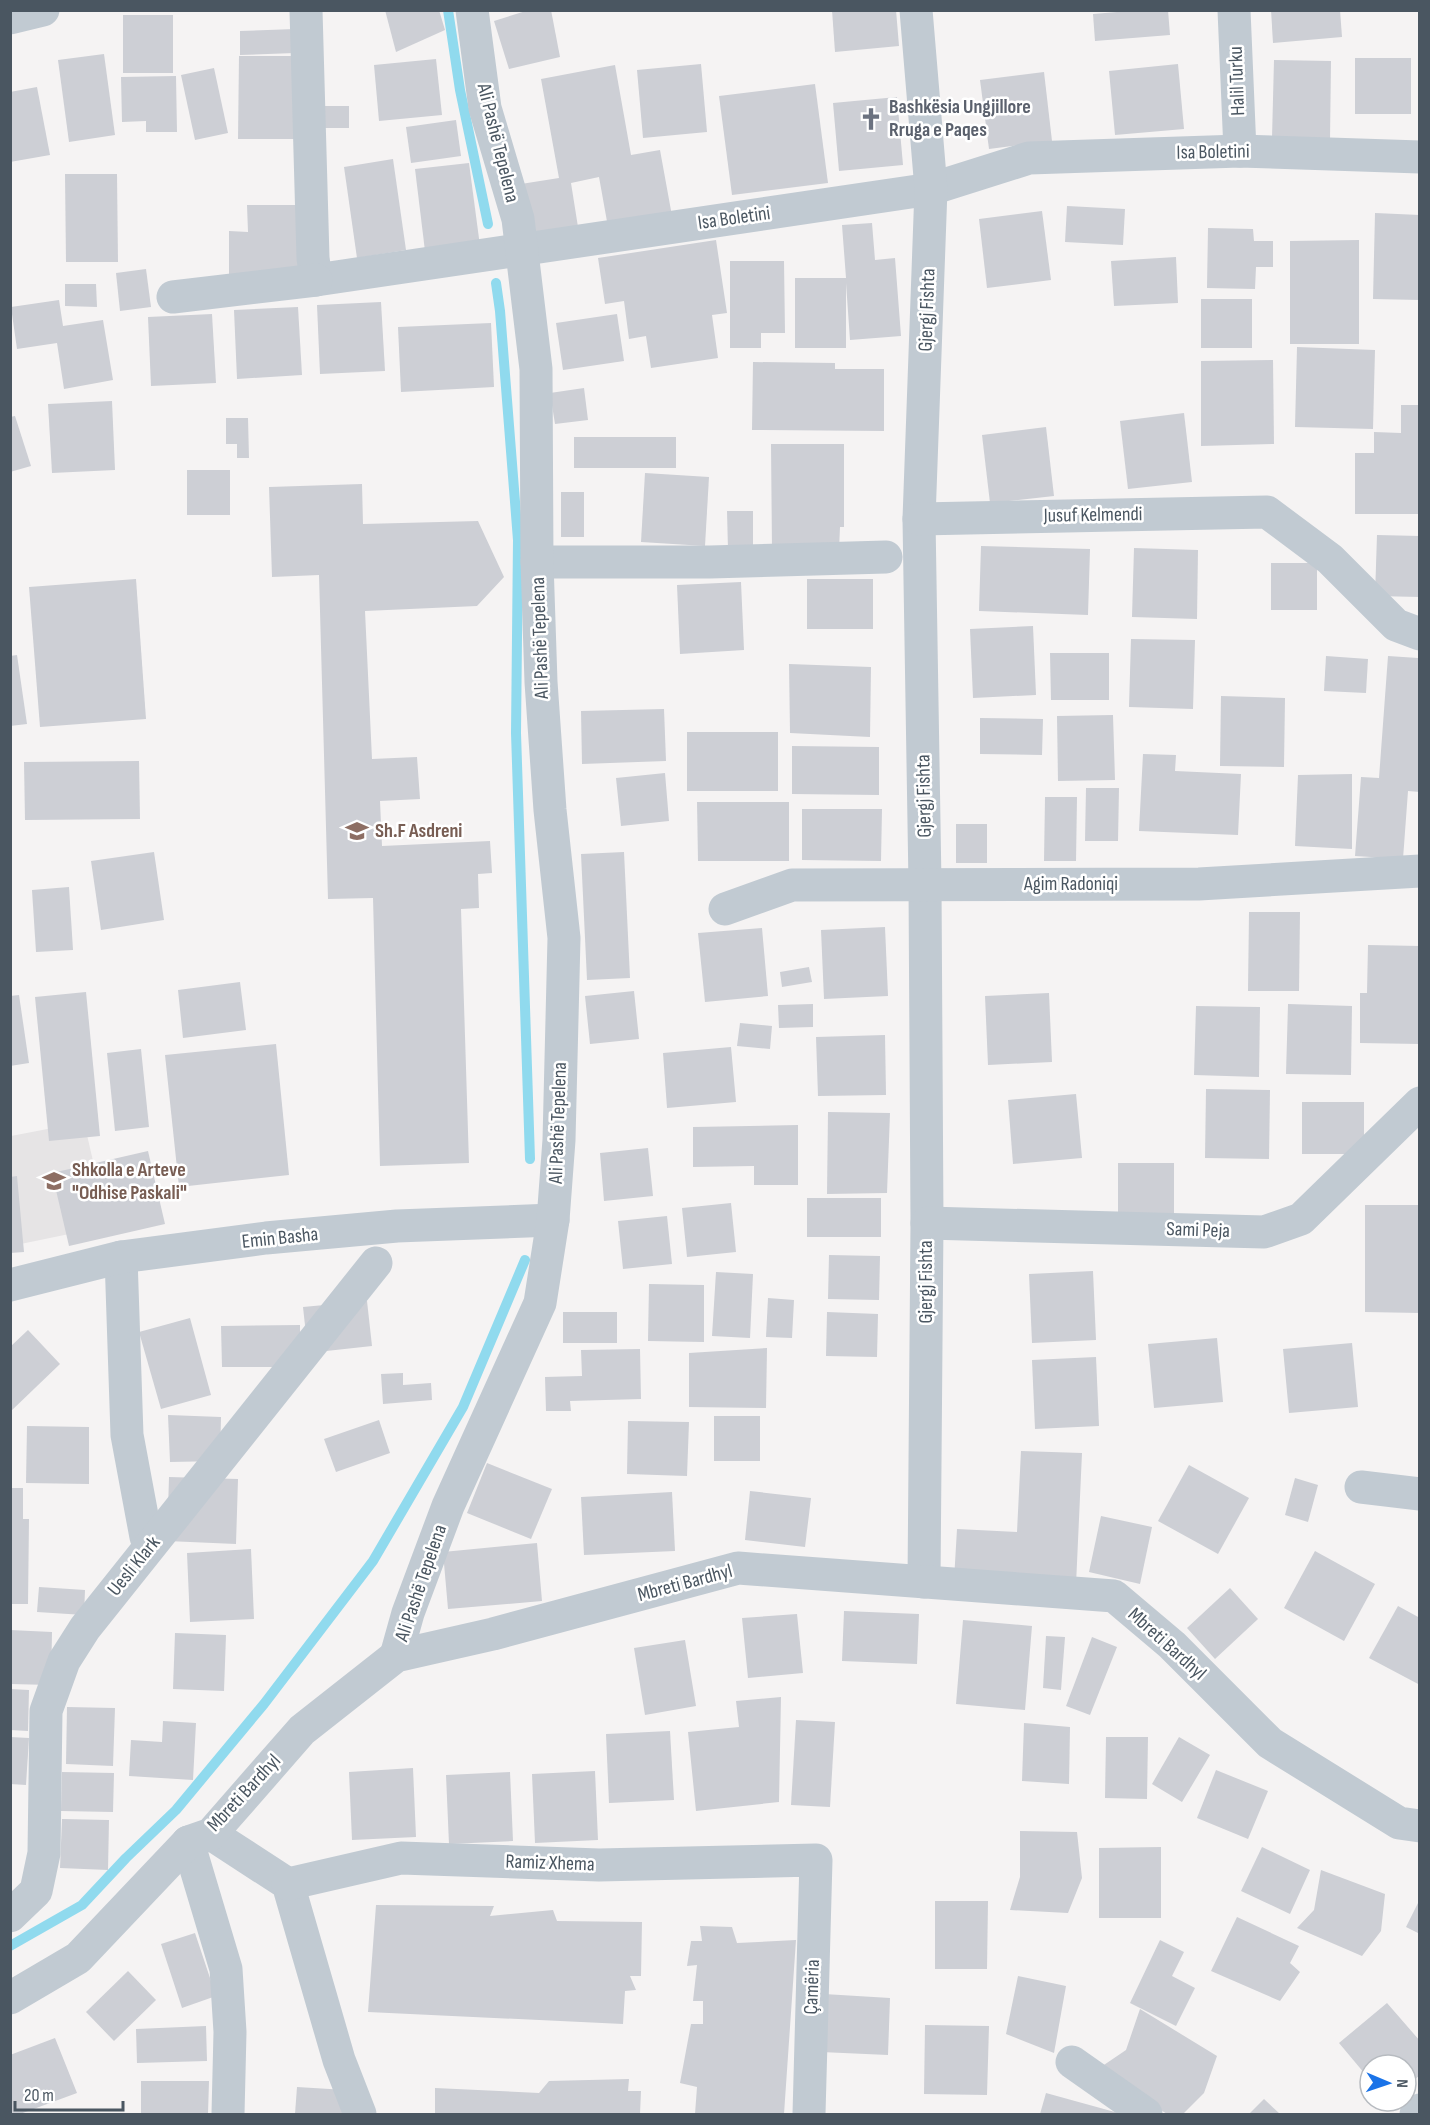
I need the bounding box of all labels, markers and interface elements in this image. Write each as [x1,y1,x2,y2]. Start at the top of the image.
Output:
street label: Halil Turku [1224,46,1250,116]
street label: Ali Pashë Tepelena [471,80,524,205]
place label: Bashkësia Ungjillore Rruga e Paqes [889,95,1031,142]
church icon: Bashkësia Ungjillore Rruga e Paqes [858,106,884,132]
street label: Isa Boletini [1176,139,1250,165]
street label: Isa Boletini [696,201,772,235]
street label: Gjergj Fishta [914,268,940,352]
street label: Jusuf Kelmendi [1042,502,1143,528]
street label: Ali Pashë Tepelena [526,577,554,700]
street label: Gjergj Fishta [911,754,937,838]
school or university icon: Sh.F Asdreni [344,818,370,844]
place label: Sh.F Asdreni [375,819,462,843]
street label: Agim Radoniqi [1023,872,1118,896]
street label: Ali Pashë Tepelena [544,1062,572,1185]
place label: Shkolla e Arteve "Odhise Paskali" [72,1158,187,1205]
school or university icon: Shkolla e Arteve "Odhise Paskali" [41,1168,67,1194]
street label: Sami Peja [1166,1217,1230,1243]
street label: Emin Basha [241,1222,319,1254]
street label: Gjergj Fishta [914,1240,938,1324]
street label: Ali Pashë Tepelena [389,1521,452,1645]
street label: Uesli Klark [103,1531,166,1601]
street label: Mbreti Bardhyl [635,1559,735,1607]
street label: Mbreti Bardhyl [1123,1603,1211,1685]
street label: Mbreti Bardhyl [202,1749,286,1837]
street label: Ramiz Xhema [505,1849,595,1877]
street label: Çamëria [799,1959,825,2015]
north arrow [1358,2053,1418,2113]
scale bar [15,2074,123,2112]
text: N [1392,2079,1411,2088]
text: 20 m [24,2085,54,2106]

